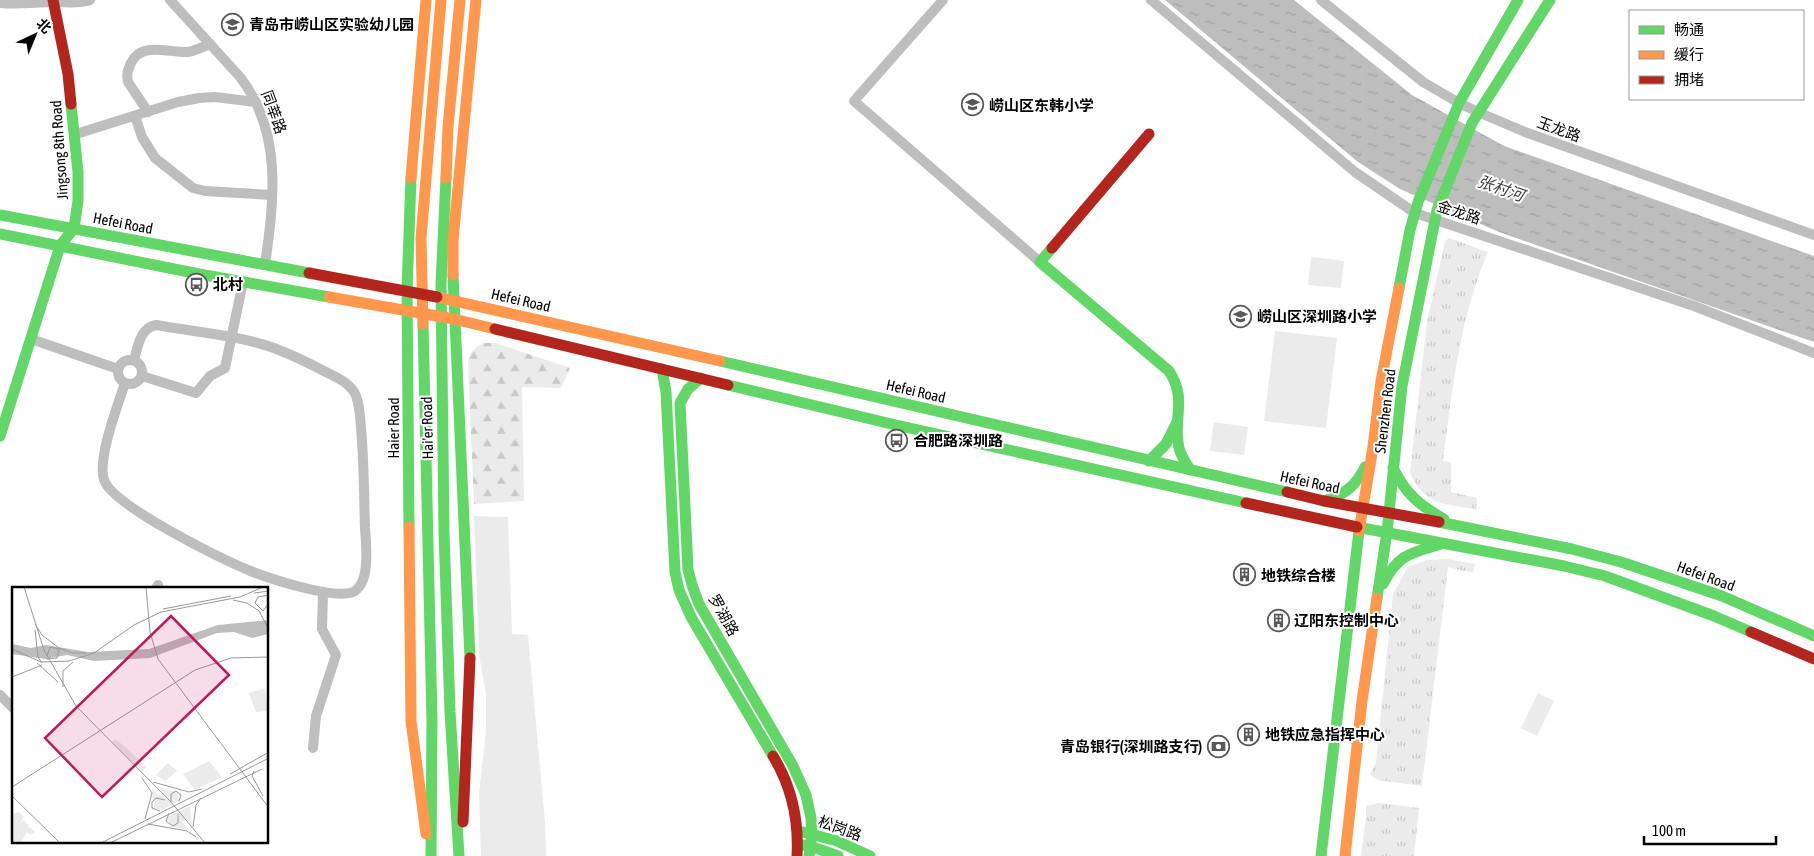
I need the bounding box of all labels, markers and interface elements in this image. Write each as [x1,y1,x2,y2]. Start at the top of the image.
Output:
north arrow [10,10,60,60]
legend [1629,10,1804,100]
school or university icon: 青岛市崂山区实验幼儿园 [221,12,245,36]
text: 北 [33,15,55,36]
place label: 青岛市崂山区实验幼儿园 [249,16,414,33]
text: 畅通 [1674,21,1704,38]
text: 缓行 [1674,46,1704,63]
text: 拥堵 [1674,71,1704,88]
street label: 同莘路 [258,88,290,136]
school or university icon: 崂山区东韩小学 [961,93,985,117]
place label: 崂山区东韩小学 [989,97,1094,114]
street label: Jingsong 8th Road [47,100,71,200]
street label: 玉龙路 [1535,113,1583,145]
water label: 张村河 [1475,172,1529,205]
street label: 金龙路 [1435,197,1483,227]
street label: Hefei Road [92,209,154,237]
bus stop icon: 北村 [185,272,209,296]
place label: 北村 [213,276,243,293]
street label: Hefei Road [490,285,552,315]
school or university icon: 崂山区深圳路小学 [1229,304,1253,328]
place label: 崂山区深圳路小学 [1257,308,1377,325]
street label: Shenzhen Road [1371,368,1399,454]
street label: Hefei Road [885,376,947,406]
street label: Hai'er Road [418,396,436,460]
street label: Haier Road [385,397,402,459]
bus stop icon: 合肥路深圳路 [885,428,909,452]
place label: 合肥路深圳路 [913,432,1003,449]
street label: Hefei Road [1279,467,1341,497]
street label: Hefei Road [1675,558,1737,594]
building icon: 地铁综合楼 [1233,563,1257,587]
place label: 地铁综合楼 [1261,567,1336,584]
inset map [12,587,269,844]
street label: 罗湖路 [706,591,742,639]
building icon: 辽阳东控制中心 [1266,608,1290,632]
place label: 辽阳东控制中心 [1294,612,1399,629]
building icon: 地铁应急指挥中心 [1237,722,1261,746]
place label: 地铁应急指挥中心 [1265,726,1385,743]
bank icon: 青岛银行(深圳路支行) [1206,734,1230,758]
place label: 青岛银行(深圳路支行) [1060,738,1202,755]
street label: 松岗路 [816,812,864,844]
scale bar [1644,814,1776,846]
text: 100 m [1652,822,1686,839]

